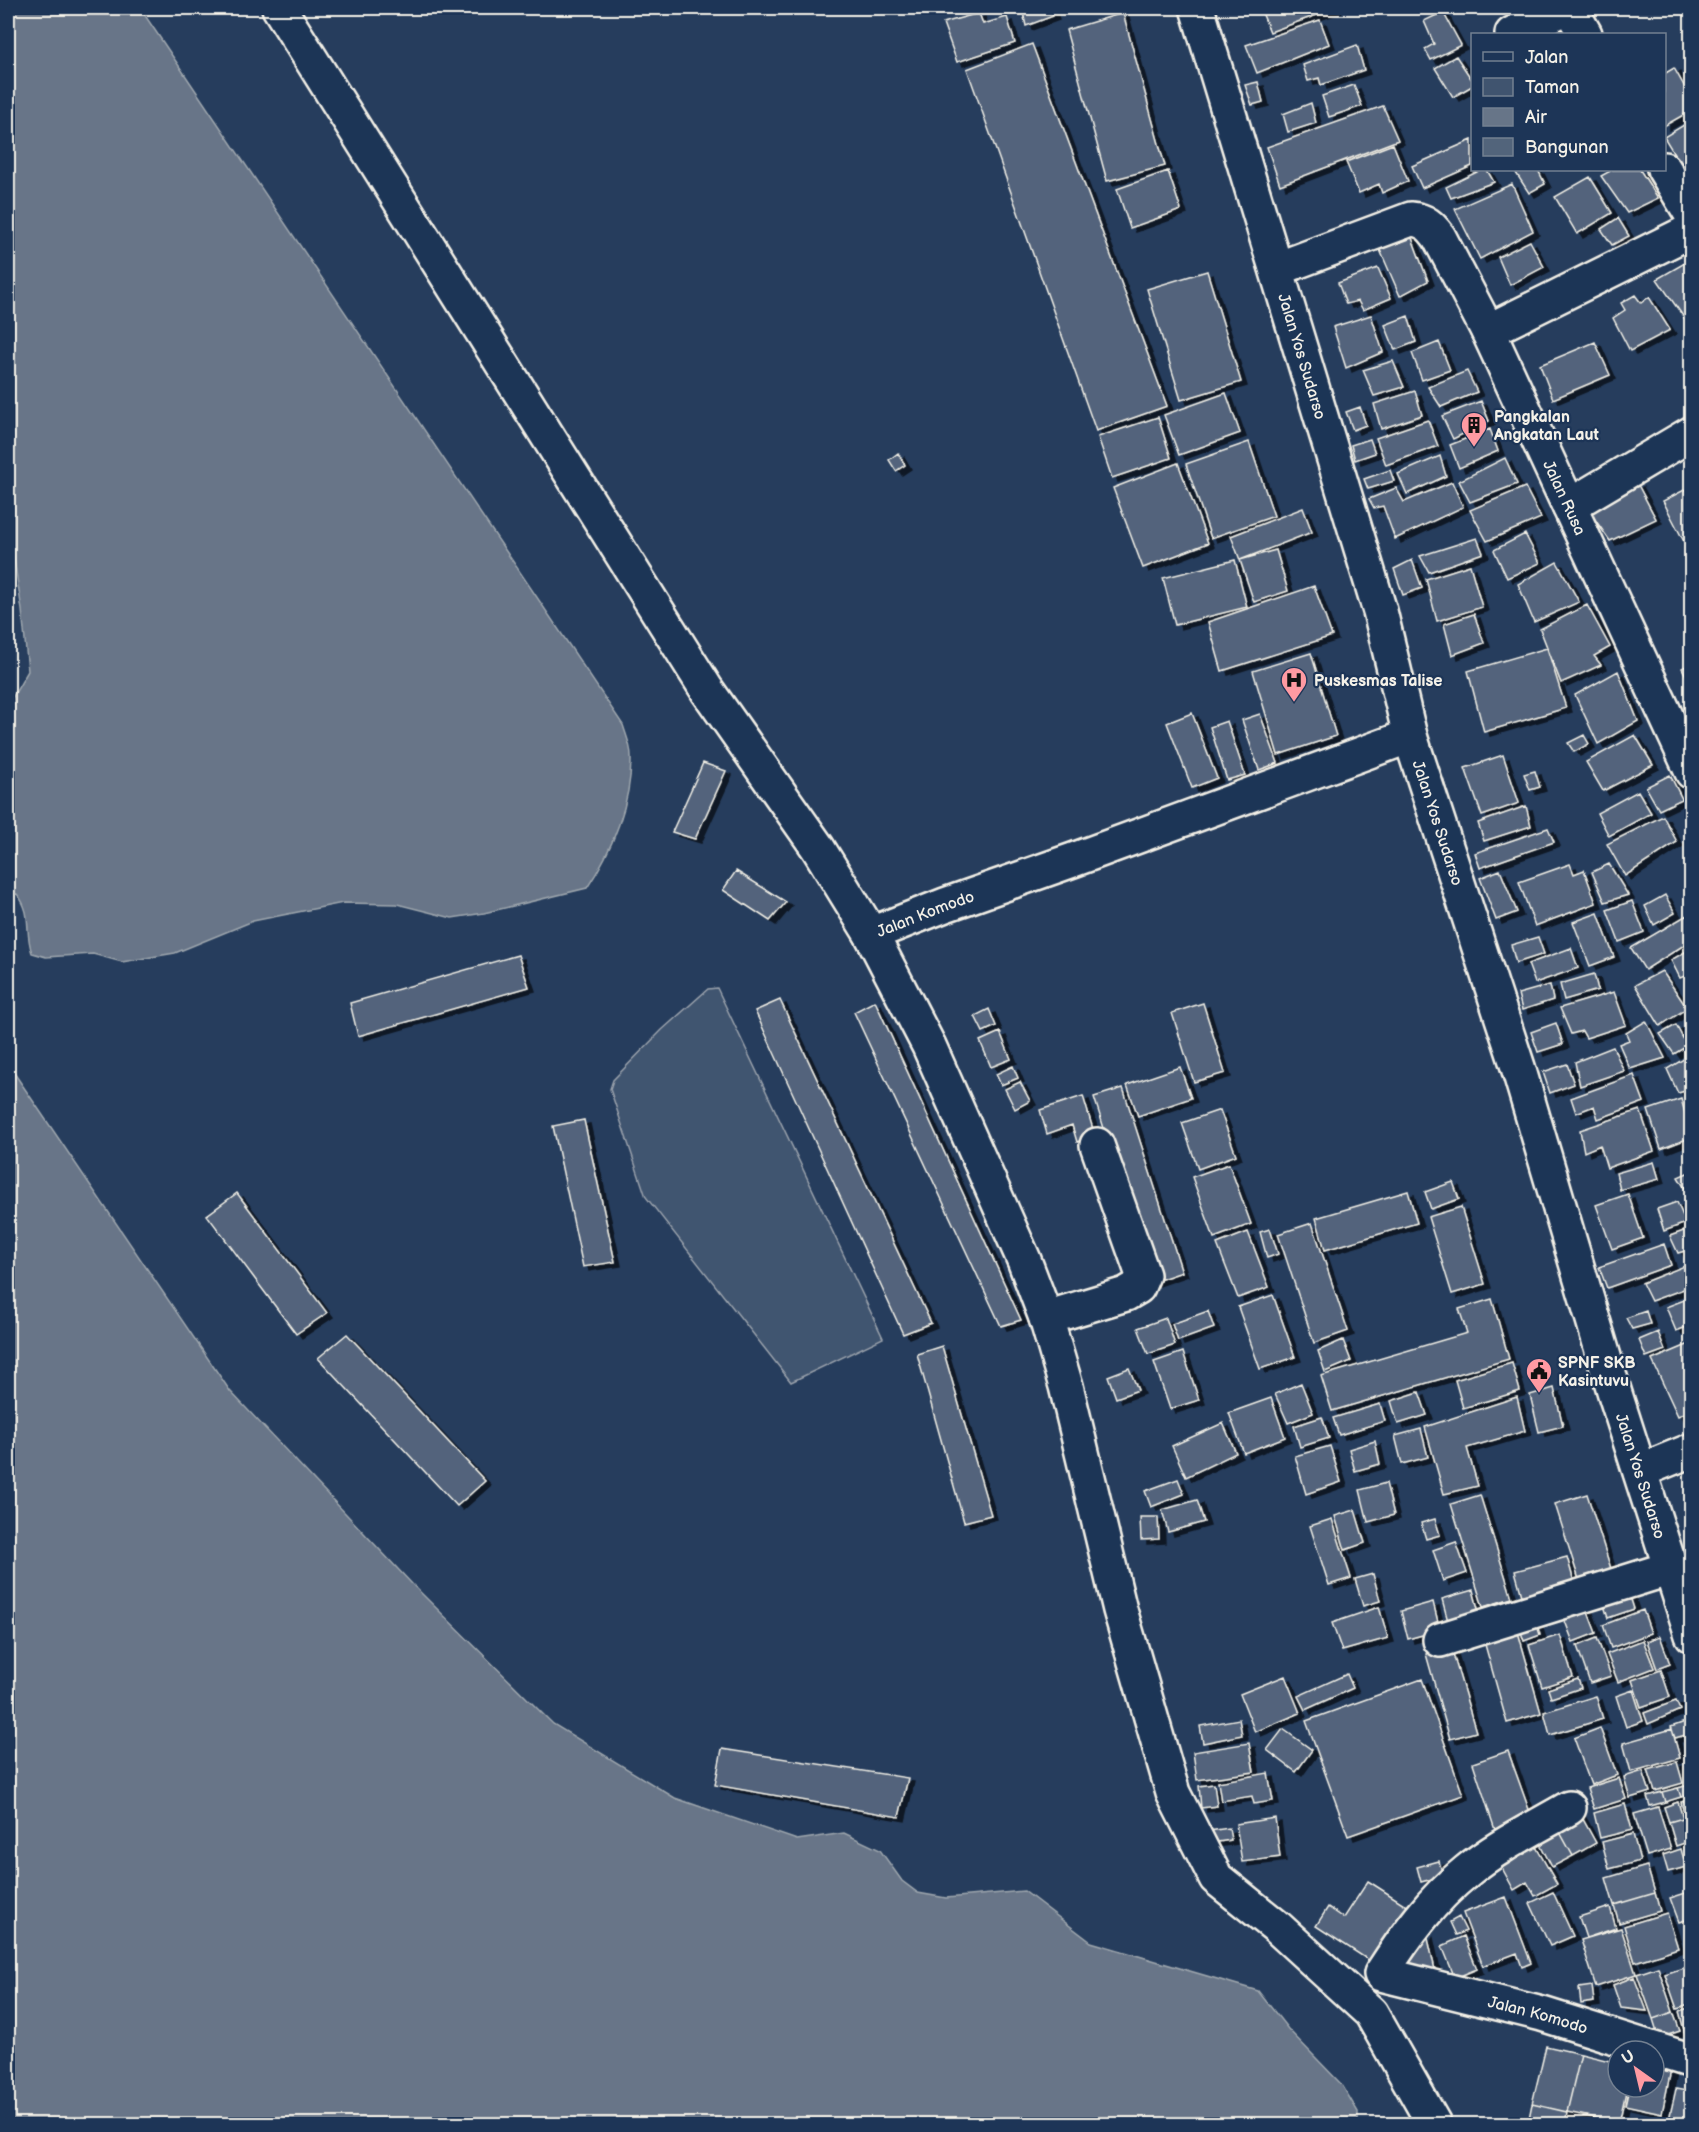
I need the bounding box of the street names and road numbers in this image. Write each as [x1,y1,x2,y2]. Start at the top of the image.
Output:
street label: Jalan Yos Sudarso [1273,291,1329,422]
street label: Jalan Rusa [1538,458,1589,538]
street label: Jalan Yos Sudarso [1408,758,1466,888]
street label: Jalan Komodo [874,888,977,942]
street label: Jalan Yos Sudarso [1611,1411,1669,1542]
street label: Jalan Komodo [1486,1993,1590,2039]

